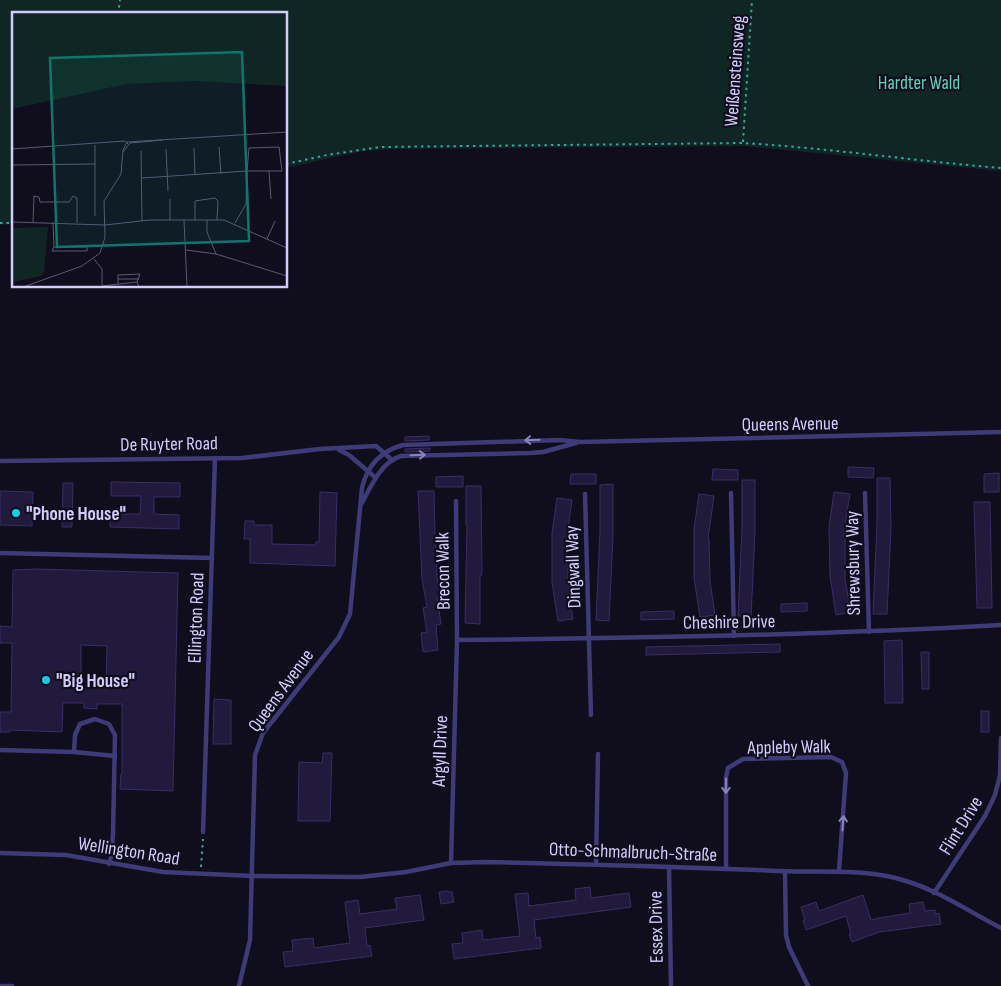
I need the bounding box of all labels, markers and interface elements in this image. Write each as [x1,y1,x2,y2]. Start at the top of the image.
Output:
inset map [12,12,288,288]
street label: Weißensteinsweg [720,14,751,127]
park label: Hardter Wald [878,72,960,95]
street label: Queens Avenue [741,412,839,437]
street label: De Ruyter Road [120,432,218,457]
one-way arrow [524,436,540,445]
one-way arrow [409,450,425,460]
place label: "Phone House" [26,503,126,526]
marker: "Phone House" [10,507,22,519]
street label: Shrewsbury Way [841,510,866,615]
street label: Dingwall Way [561,525,586,609]
street label: Brecon Walk [431,531,456,610]
street label: Ellington Road [183,572,210,664]
street label: Cheshire Drive [683,610,775,635]
street label: Queens Avenue [243,645,319,737]
place label: "Big House" [56,670,135,693]
marker: "Big House" [40,674,52,686]
street label: Argyll Drive [428,715,453,788]
street label: Appleby Walk [746,735,832,760]
one-way arrow [721,777,731,793]
street label: Flint Drive [934,792,988,859]
one-way arrow [838,815,847,831]
street label: Wellington Road [76,832,181,871]
street label: Otto-Schmalbruch-Straße [548,838,717,867]
street label: Essex Drive [644,891,669,963]

